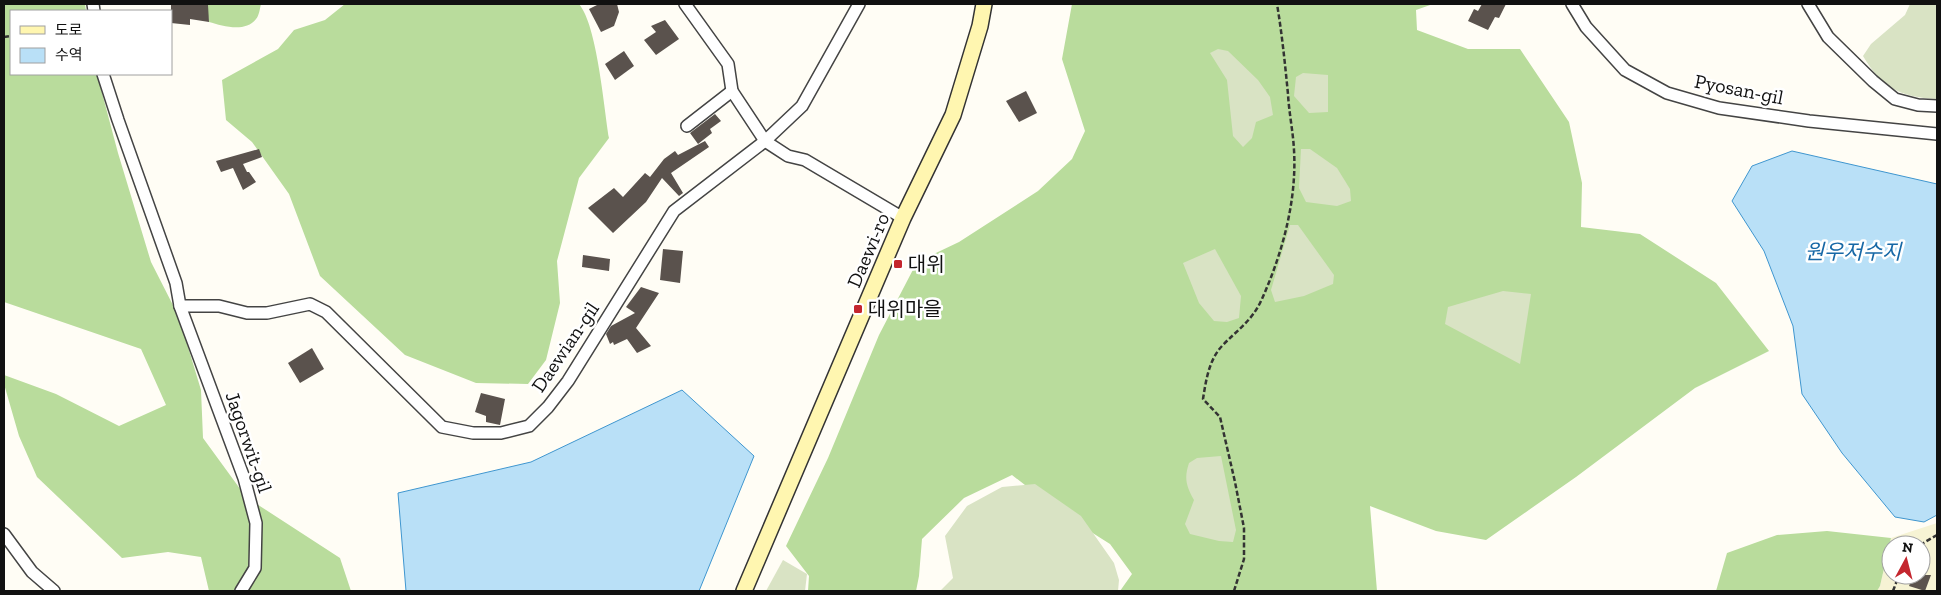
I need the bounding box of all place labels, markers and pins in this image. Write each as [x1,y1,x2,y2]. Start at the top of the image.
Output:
place label: 대위 [908,252,945,276]
marker: 대위 [892,258,904,270]
place label: 대위마을 [868,297,942,321]
marker: 대위마을 [852,303,864,315]

